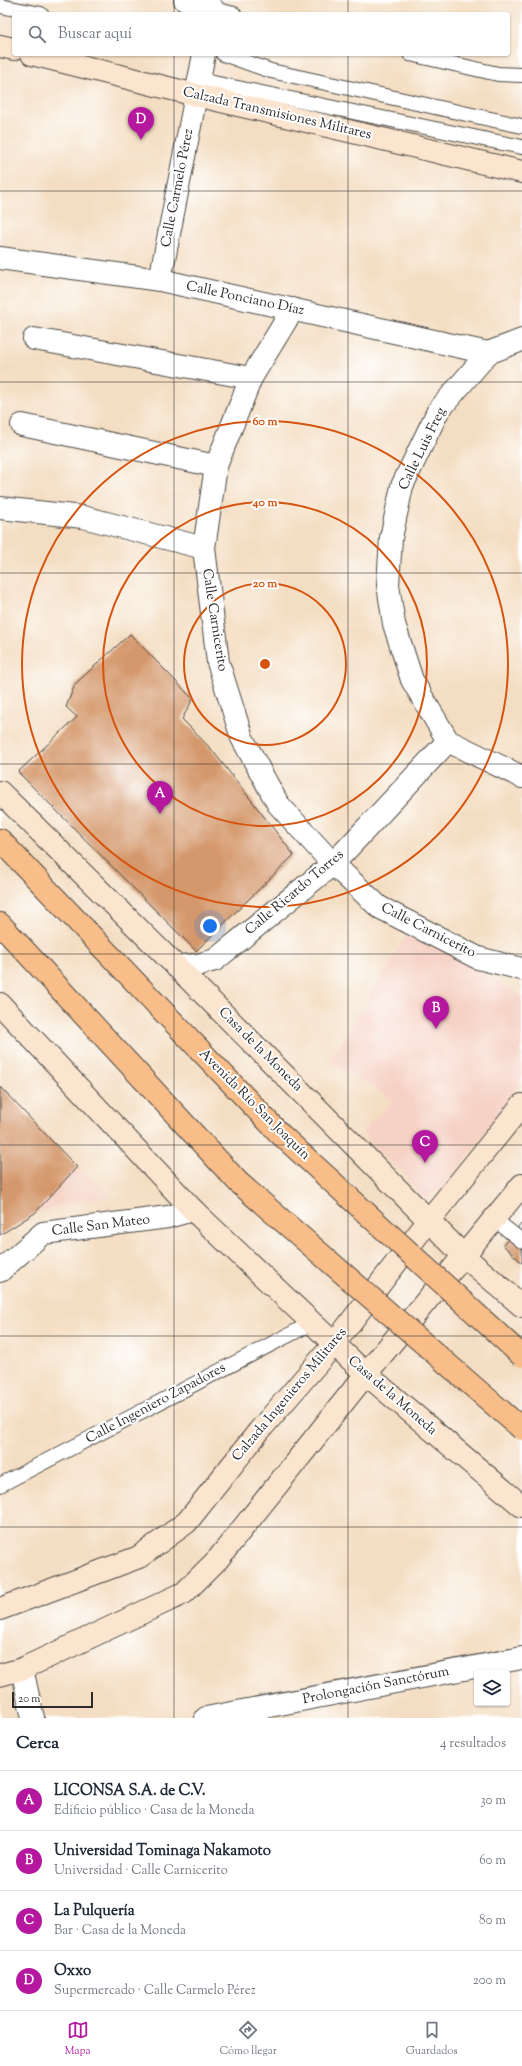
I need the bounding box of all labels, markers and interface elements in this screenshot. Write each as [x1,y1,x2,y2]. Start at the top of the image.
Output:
search box [12,12,510,56]
icon: search [26,23,48,45]
text: Buscar aquí [58,24,132,45]
street label: Calzada Transmisiones Militares [181,83,373,145]
pin: D [128,107,154,140]
street label: Calle Carmelo Pérez [157,127,199,249]
street label: Calle Ponciano Díaz [184,277,306,321]
street label: Calle Luis Freg [394,404,452,494]
text: 60 m [253,413,277,431]
text: 40 m [252,494,277,512]
street label: Calle Carnicerito [196,567,232,673]
text: 20 m [253,575,277,593]
centre of rings [258,657,272,671]
pin: A [147,781,173,814]
street label: Calle Ricardo Torres [241,846,349,940]
street label: Calle Carnicerito [377,898,479,964]
your location [200,916,220,936]
pin: B [423,996,449,1029]
street label: Casa de la Moneda [213,1003,307,1097]
street label: Avenida Río San Joaquín [194,1045,314,1165]
pin: C [412,1130,438,1163]
street label: Calle San Mateo [51,1210,152,1242]
street label: Calzada Ingenieros Militares [228,1324,352,1466]
street label: Casa de la Moneda [343,1352,441,1441]
street label: Calle Ingeniero Zapadores [82,1358,230,1450]
street label: Prolongación Sanctórum [301,1662,451,1710]
map controls [474,1670,510,1706]
button: layers [474,1670,510,1706]
scale bar [12,1690,93,1709]
text: 20 m [18,1691,40,1707]
text: Cerca [16,1732,59,1756]
text: 4 resultados [440,1735,506,1753]
text: LICONSA S.A. de C.V. [54,1781,205,1802]
text: A [24,1792,34,1810]
text: 30 m [480,1792,506,1810]
text: Edificio público · Casa de la Moneda [54,1802,254,1820]
text: Universidad Tominaga Nakamoto [54,1841,271,1862]
text: B [25,1852,33,1870]
text: 60 m [479,1852,506,1870]
text: Universidad · Calle Carnicerito [54,1862,228,1880]
text: La Pulquería [54,1901,135,1922]
text: C [24,1912,34,1930]
text: 80 m [479,1912,506,1930]
text: Bar · Casa de la Moneda [54,1922,186,1940]
text: Oxxo [54,1961,91,1982]
text: D [24,1972,34,1990]
text: 200 m [473,1972,506,1990]
text: Supermercado · Calle Carmelo Pérez [54,1982,256,2000]
tab: Mapa [64,2019,91,2059]
tab: Cómo llegar [219,2019,277,2059]
tab: Guardados [406,2019,458,2059]

